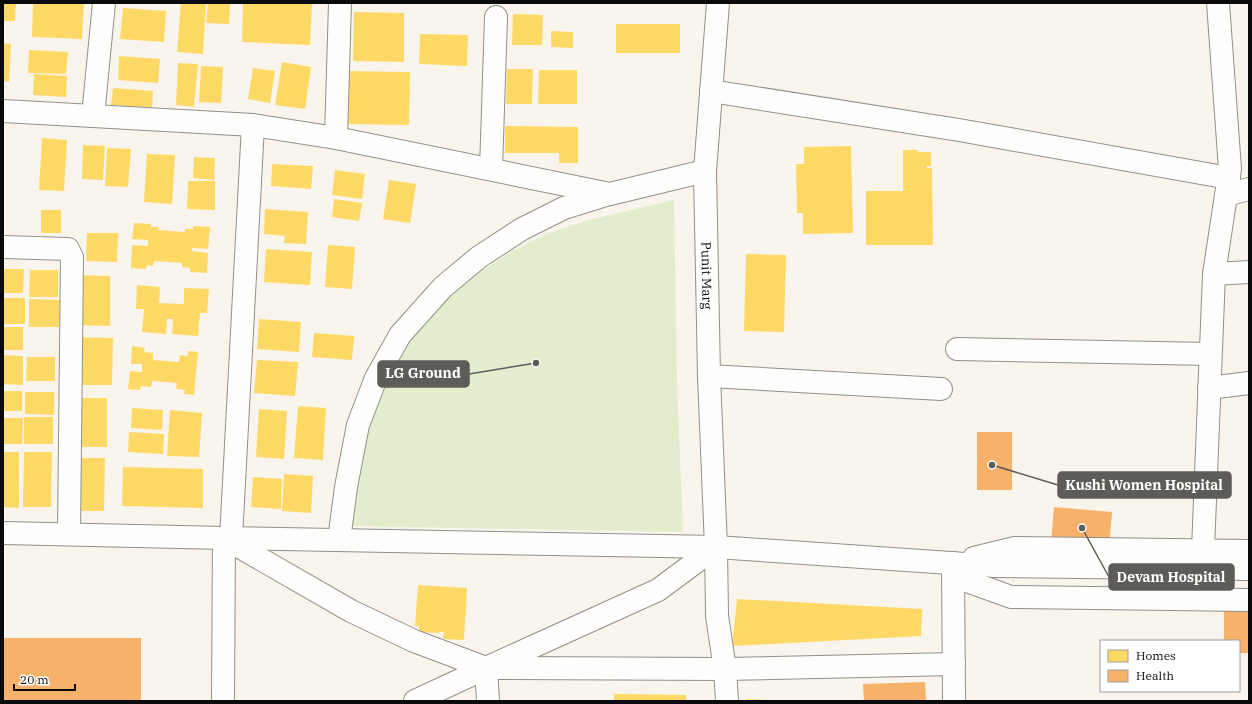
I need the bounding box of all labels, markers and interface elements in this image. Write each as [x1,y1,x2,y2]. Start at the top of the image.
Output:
street label: Punit Marg [698,242,716,309]
callout: LG Ground [378,361,469,387]
text: LG Ground [385,364,461,382]
callout: Kushi Women Hospital [1058,472,1231,498]
text: Kushi Women Hospital [1065,476,1223,494]
callout: Devam Hospital [1109,564,1234,590]
text: Devam Hospital [1117,568,1226,586]
legend [1100,640,1240,692]
text: Homes [1136,648,1176,663]
scale bar [14,666,75,692]
text: Health [1136,668,1174,683]
text: 20 m [20,672,49,687]

